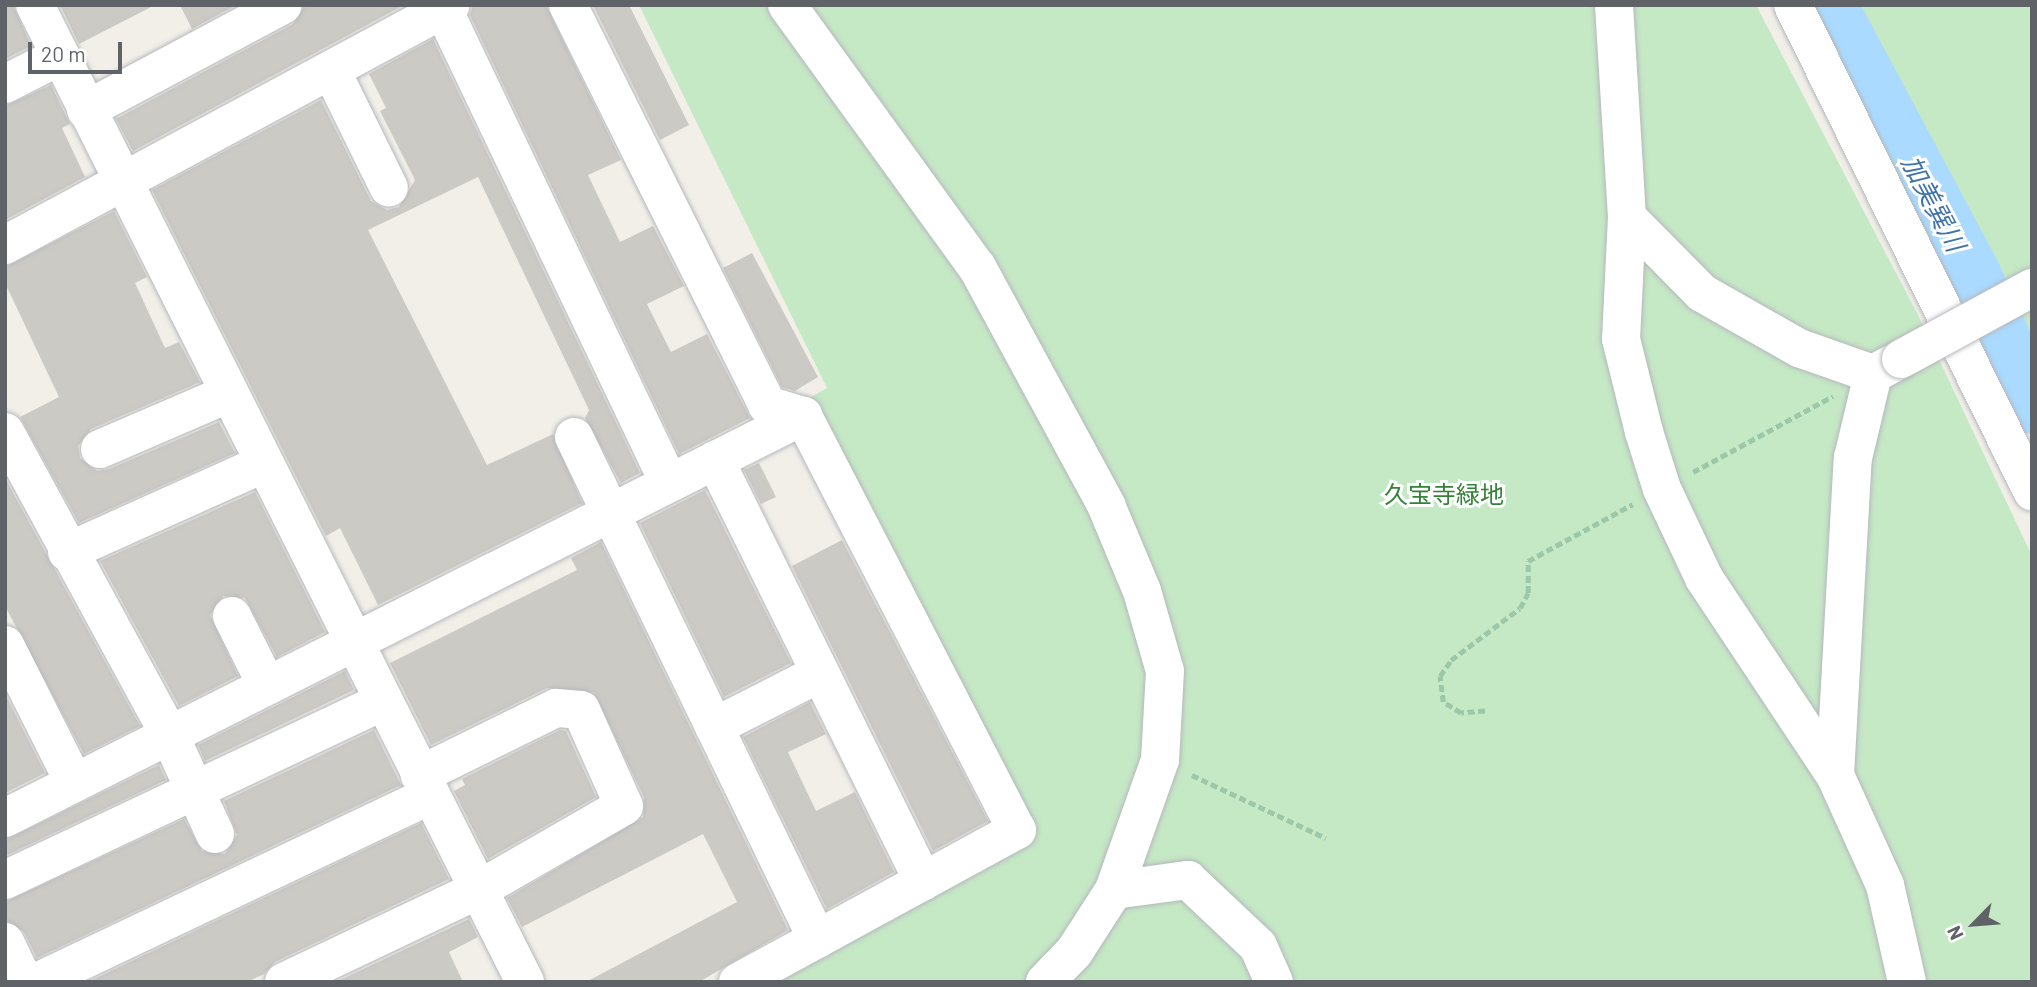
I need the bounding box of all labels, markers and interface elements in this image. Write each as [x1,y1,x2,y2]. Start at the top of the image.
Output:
scale bar [32,28,126,72]
text: 20 m [41,41,86,66]
water label: 加美巽川 [1896,150,1972,256]
park label: 久宝寺緑地 [1384,480,1504,508]
north arrow [1939,889,2009,959]
text: N [1941,923,1968,944]

